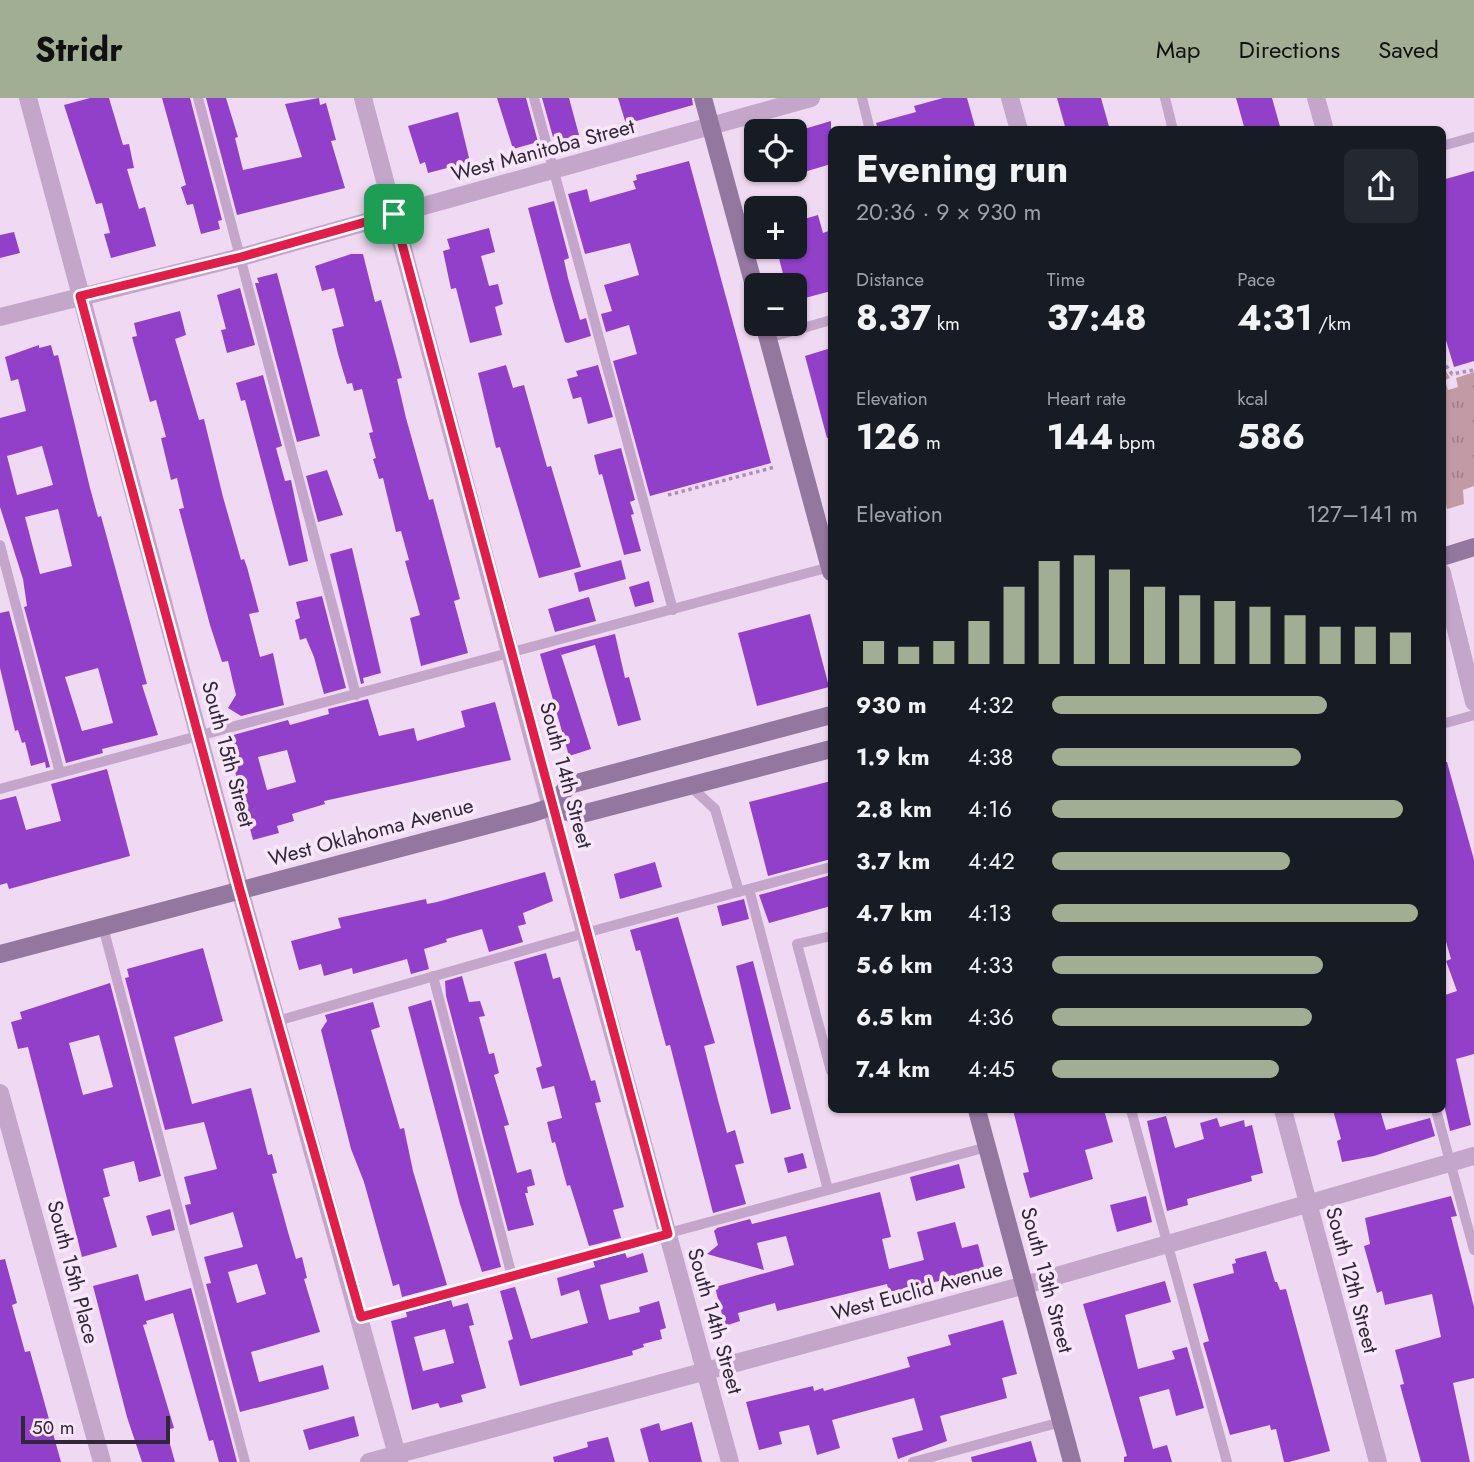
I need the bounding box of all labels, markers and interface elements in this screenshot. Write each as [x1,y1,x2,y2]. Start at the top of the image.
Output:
text: Stridr [35,26,123,73]
text: Map [1156,32,1201,67]
text: Directions [1239,32,1340,67]
text: Saved [1378,32,1439,67]
street label: West Manitoba Street [448,111,638,189]
map controls [744,119,807,336]
button: locate [744,119,807,182]
text: Evening run [856,141,1068,196]
button: share [1344,149,1418,223]
pin [364,184,424,244]
icon: arrive [375,195,413,233]
text: 20:36 · 9 × 930 m [856,195,1042,229]
button: + [744,196,807,259]
text: Distance [856,266,924,293]
text: Time [1047,266,1085,293]
text: Pace [1237,266,1275,293]
button: − [744,273,807,336]
text: 8.37 [856,293,931,343]
text: 37:48 [1047,293,1147,343]
text: 4:31 [1237,293,1313,343]
text: km [931,310,960,337]
text: /km [1313,310,1351,337]
text: Elevation [856,385,928,412]
text: Heart rate [1047,385,1126,412]
text: kcal [1237,385,1268,412]
text: 126 [856,412,920,462]
text: 144 [1047,412,1113,462]
text: 586 [1237,412,1305,462]
text: m [920,429,941,456]
text: bpm [1113,429,1156,456]
text: Elevation [856,497,943,531]
text: 127–141 m [1307,497,1418,531]
street label: South 15th Street [194,678,262,830]
text: 930 m [856,688,927,722]
text: 4:32 [968,688,1014,722]
street label: South 14th Street [532,698,600,852]
text: 1.9 km [856,740,930,774]
text: 4:38 [968,740,1013,774]
street label: West Oklahoma Avenue [265,790,477,874]
text: 2.8 km [856,792,932,826]
text: 4:16 [968,792,1012,826]
text: 3.7 km [856,844,930,878]
text: 4:42 [968,844,1015,878]
text: 4.7 km [856,896,932,930]
text: 4:13 [968,896,1011,930]
text: 5.6 km [856,948,933,982]
text: 4:33 [968,948,1013,982]
text: 6.5 km [856,1000,933,1034]
text: 4:36 [968,1000,1014,1034]
text: 7.4 km [856,1052,930,1086]
text: 4:45 [968,1052,1015,1086]
street label: South 15th Place [39,1197,107,1347]
street label: South 13th Street [1013,1204,1081,1356]
street label: South 12th Street [1318,1204,1386,1356]
street label: South 14th Street [680,1245,750,1397]
street label: West Euclid Avenue [828,1254,1006,1328]
scale bar [21,1413,170,1445]
text: 50 m [32,1414,75,1441]

